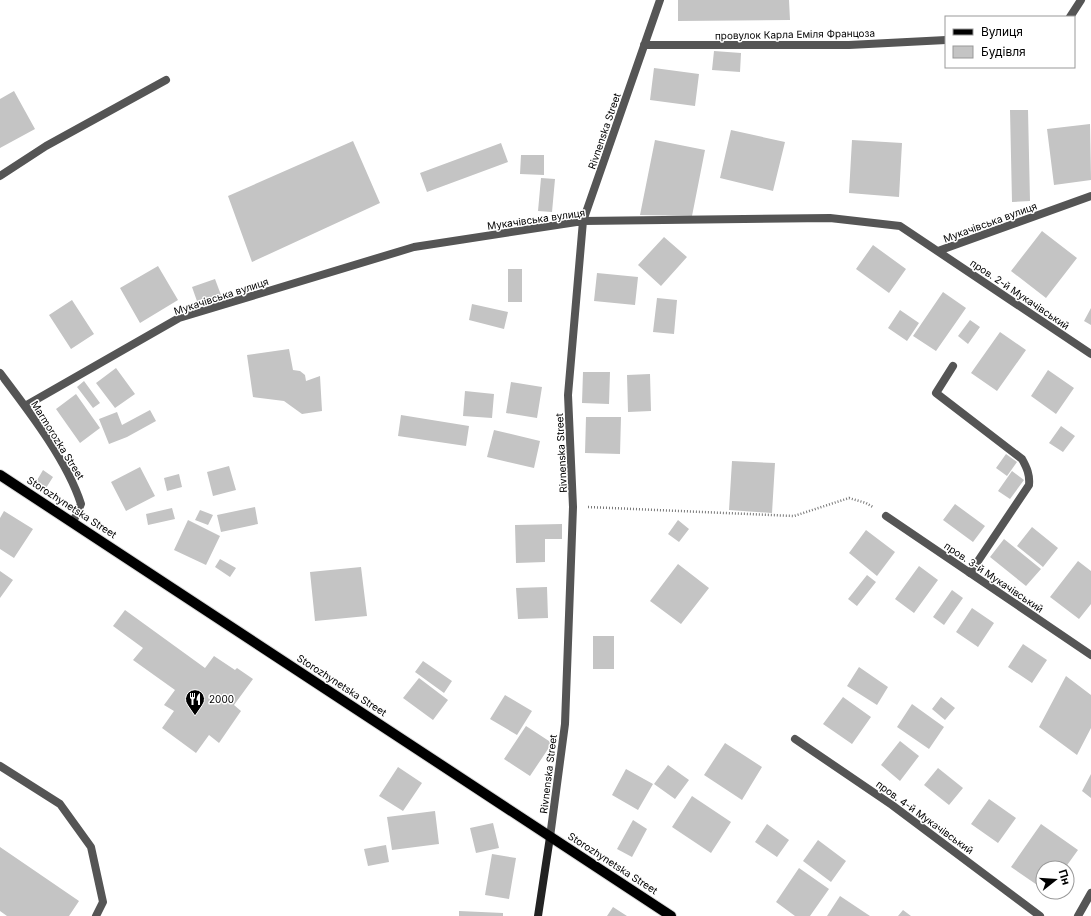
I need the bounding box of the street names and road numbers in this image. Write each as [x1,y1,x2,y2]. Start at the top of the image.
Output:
street label: провулок Карла Еміля Францоза [715,27,875,41]
street label: Rivnenska Street [585,91,623,171]
street label: Мукачівська вулиця [942,199,1038,245]
street label: Мукачівська вулиця [486,206,586,232]
street label: пров. 2-й Мукачівський [968,256,1072,332]
street label: Мукачівська вулиця [172,275,270,317]
street label: Marmorozka Street [29,398,87,482]
street label: Rivnenska Street [553,412,569,493]
street label: Storozhynetska Street [25,474,120,541]
street label: пров. 3-й Мукачівський [942,539,1046,615]
street label: Storozhynetska Street [295,652,390,719]
street label: Rivnenska Street [537,733,559,814]
street label: пров. 4-й Мукачівський [874,778,976,856]
street label: Storozhynetska Street [566,830,661,897]

